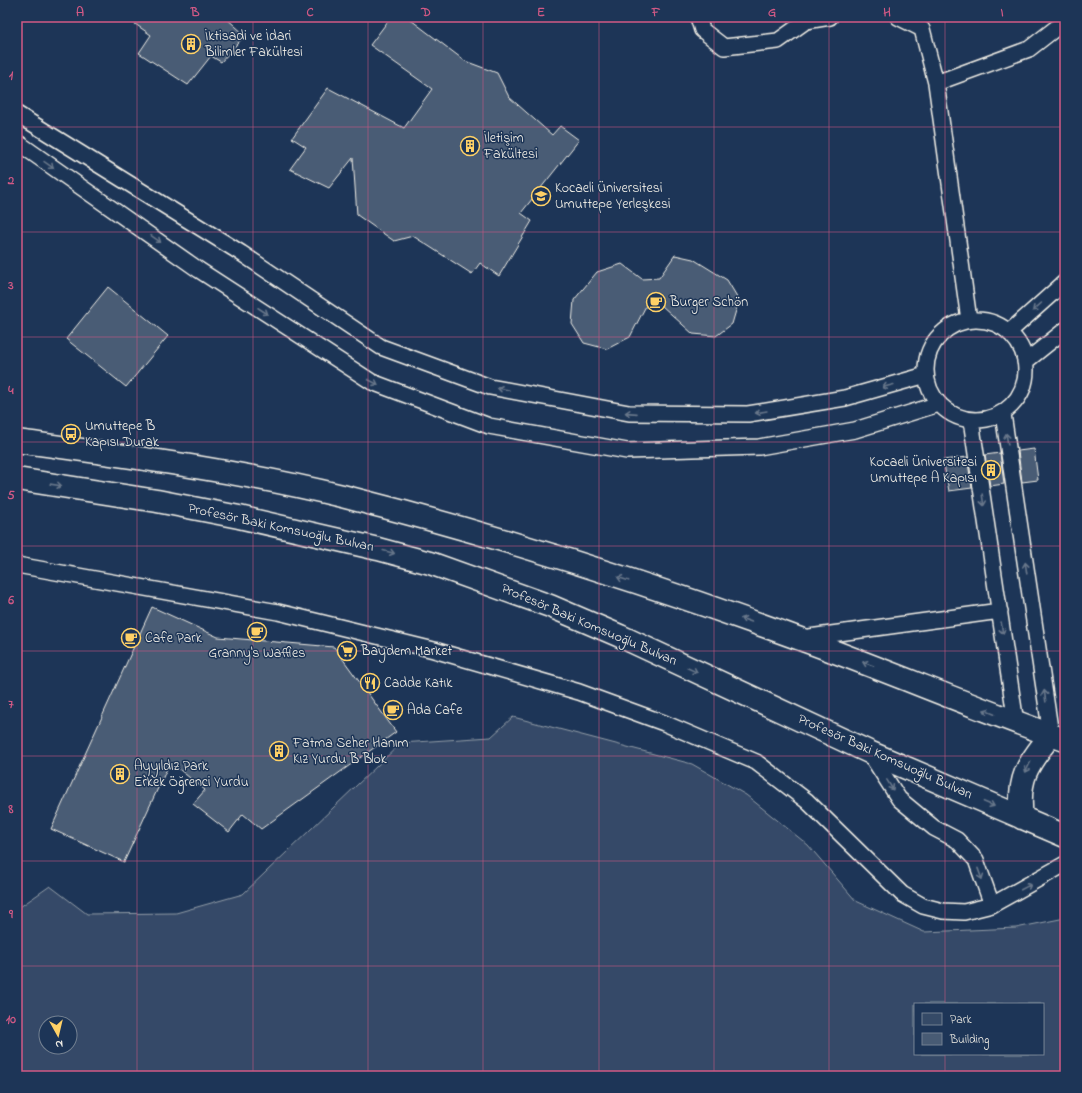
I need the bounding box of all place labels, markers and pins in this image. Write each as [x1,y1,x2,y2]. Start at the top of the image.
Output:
place label: İktisadi ve İdari Bilimler Fakültesi [204,26,303,63]
building icon: İktisadi ve İdari Bilimler Fakültesi [180,33,202,55]
place label: İletişim Fakültesi [483,128,538,165]
building icon: İletişim Fakültesi [459,135,481,157]
place label: Kocaeli Üniversitesi Umuttepe Yerleşkesi [555,178,671,215]
school or university icon: Kocaeli Üniversitesi Umuttepe Yerleşkesi [530,185,552,207]
cafe icon: Burger Schön [645,291,667,313]
place label: Burger Schön [669,292,748,314]
place label: Umuttepe B Kapısı Durak [85,416,160,453]
bus stop icon: Umuttepe B Kapısı Durak [60,423,82,445]
place label: Kocaeli Üniversitesi Umuttepe A Kapısı [870,452,977,489]
building icon: Kocaeli Üniversitesi Umuttepe A Kapısı [980,459,1002,481]
cafe icon: Granny's Waffles [246,621,268,643]
cafe icon: Cafe Park [120,627,142,649]
place label: Cafe Park [145,628,203,649]
supermarket icon: Baydem Market [336,640,358,662]
place label: Baydem Market [360,641,452,663]
place label: Granny's Waffles [209,643,305,665]
restaurant icon: Cadde Katık [359,672,381,694]
place label: Cadde Katık [384,673,453,694]
cafe icon: Ada Cafe [382,699,404,721]
place label: Ada Cafe [407,700,463,721]
place label: Fatma Seher Hanım Kız Yurdu B Blok [292,733,408,770]
building icon: Fatma Seher Hanım Kız Yurdu B Blok [268,740,290,762]
place label: Ayyıldız Park Erkek Öğrenci Yurdu [134,756,249,794]
building icon: Ayyıldız Park Erkek Öğrenci Yurdu [109,763,131,785]

